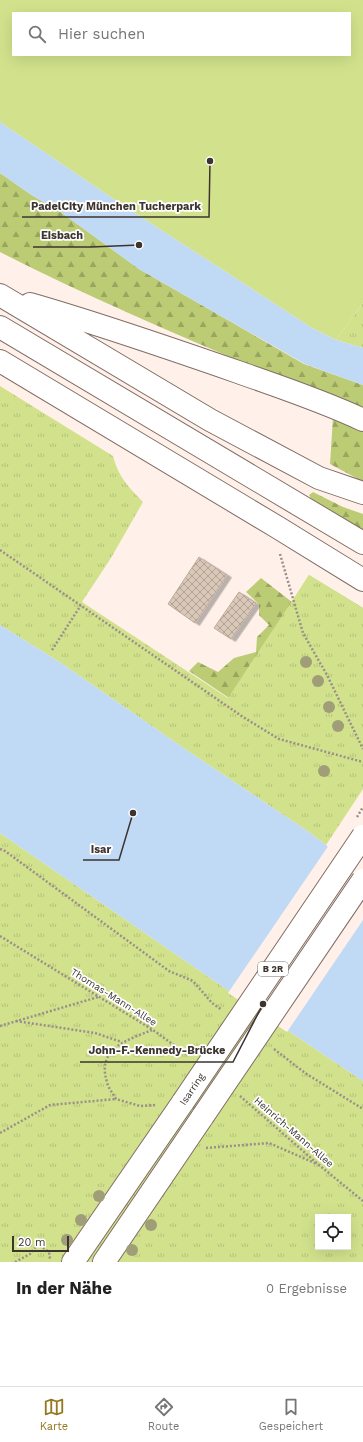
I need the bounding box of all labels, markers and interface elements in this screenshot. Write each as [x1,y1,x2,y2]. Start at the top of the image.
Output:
search box [12,12,351,56]
icon: search [26,23,48,45]
text: Hier suchen [58,25,145,43]
callout: PadelCity München Tucherpark [22,194,209,217]
text: PadelCity München Tucherpark [31,200,201,213]
callout: Eisbach [33,224,91,247]
text: Eisbach [41,229,83,242]
callout: Isar [83,837,119,860]
text: Isar [91,843,111,856]
road number: B 2R [258,962,288,976]
street label: Thomas-Mann-Allee [69,966,159,1028]
callout: John-F.-Kennedy-Brücke [80,1039,233,1062]
text: John-F.-Kennedy-Brücke [89,1044,225,1057]
street label: Isarring [177,1070,207,1107]
street label: Heinrich-Mann-Allee [252,1095,336,1169]
map controls [315,1214,351,1250]
button: locate [315,1214,351,1250]
scale bar [12,1234,69,1253]
text: 20 m [18,1236,46,1249]
text: In der Nähe [16,1278,112,1298]
text: 0 Ergebnisse [266,1281,347,1296]
tab: Karte [40,1396,68,1433]
tab: Route [148,1396,179,1433]
tab: Gespeichert [259,1396,323,1433]

